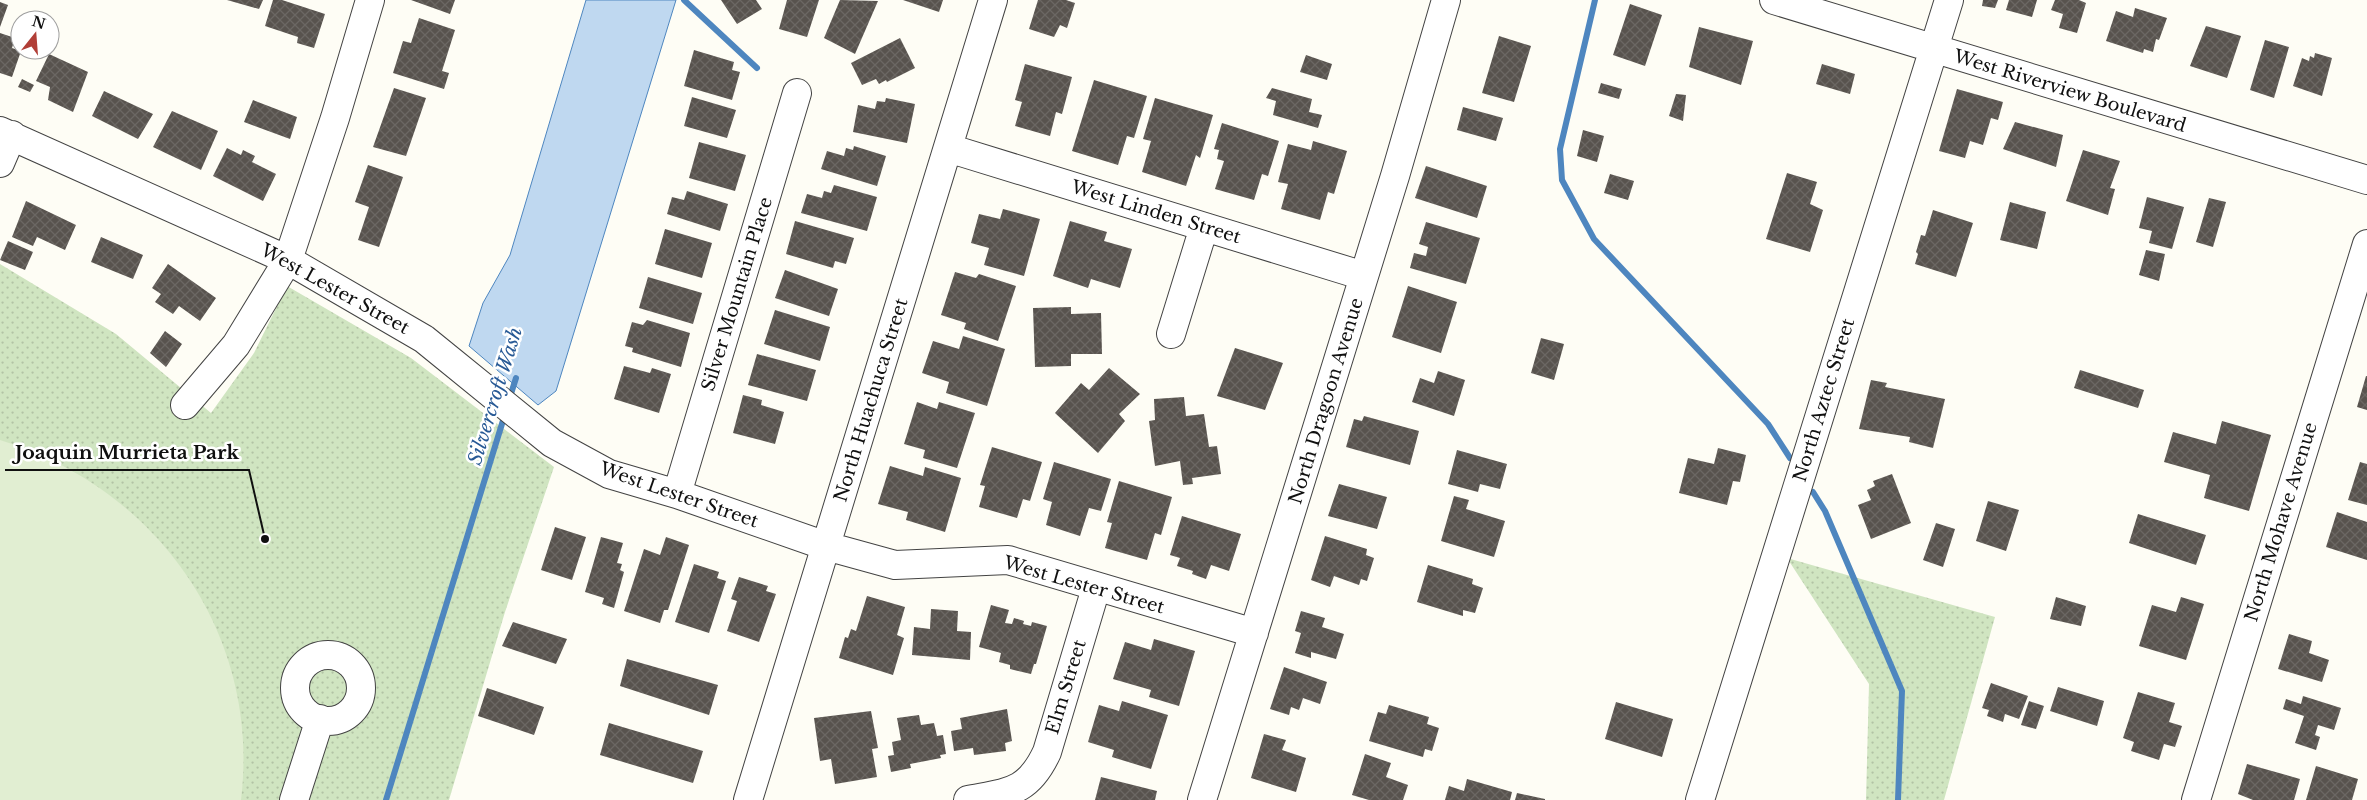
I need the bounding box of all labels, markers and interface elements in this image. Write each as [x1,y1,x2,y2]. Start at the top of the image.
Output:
north arrow [10,10,60,60]
text: N [30,12,48,33]
street label: West Riverview Boulevard [1950,45,2189,137]
street label: West Linden Street [1068,175,1244,248]
street label: Silver Mountain Place [697,194,777,394]
street label: West Lester Street [256,239,413,339]
street label: North Huachuca Street [830,295,912,504]
street label: North Dragoon Avenue [1284,295,1368,507]
street label: North Aztec Street [1789,315,1859,484]
water label: Silvercroft Wash [463,324,527,468]
street label: North Mohave Avenue [2240,420,2322,624]
callout: Joaquin Murrieta Park [5,436,249,470]
text: Joaquin Murrieta Park [11,441,239,464]
street label: West Lester Street [596,457,761,533]
street label: West Lester Street [1000,551,1167,619]
street label: Elm Street [1041,637,1091,737]

